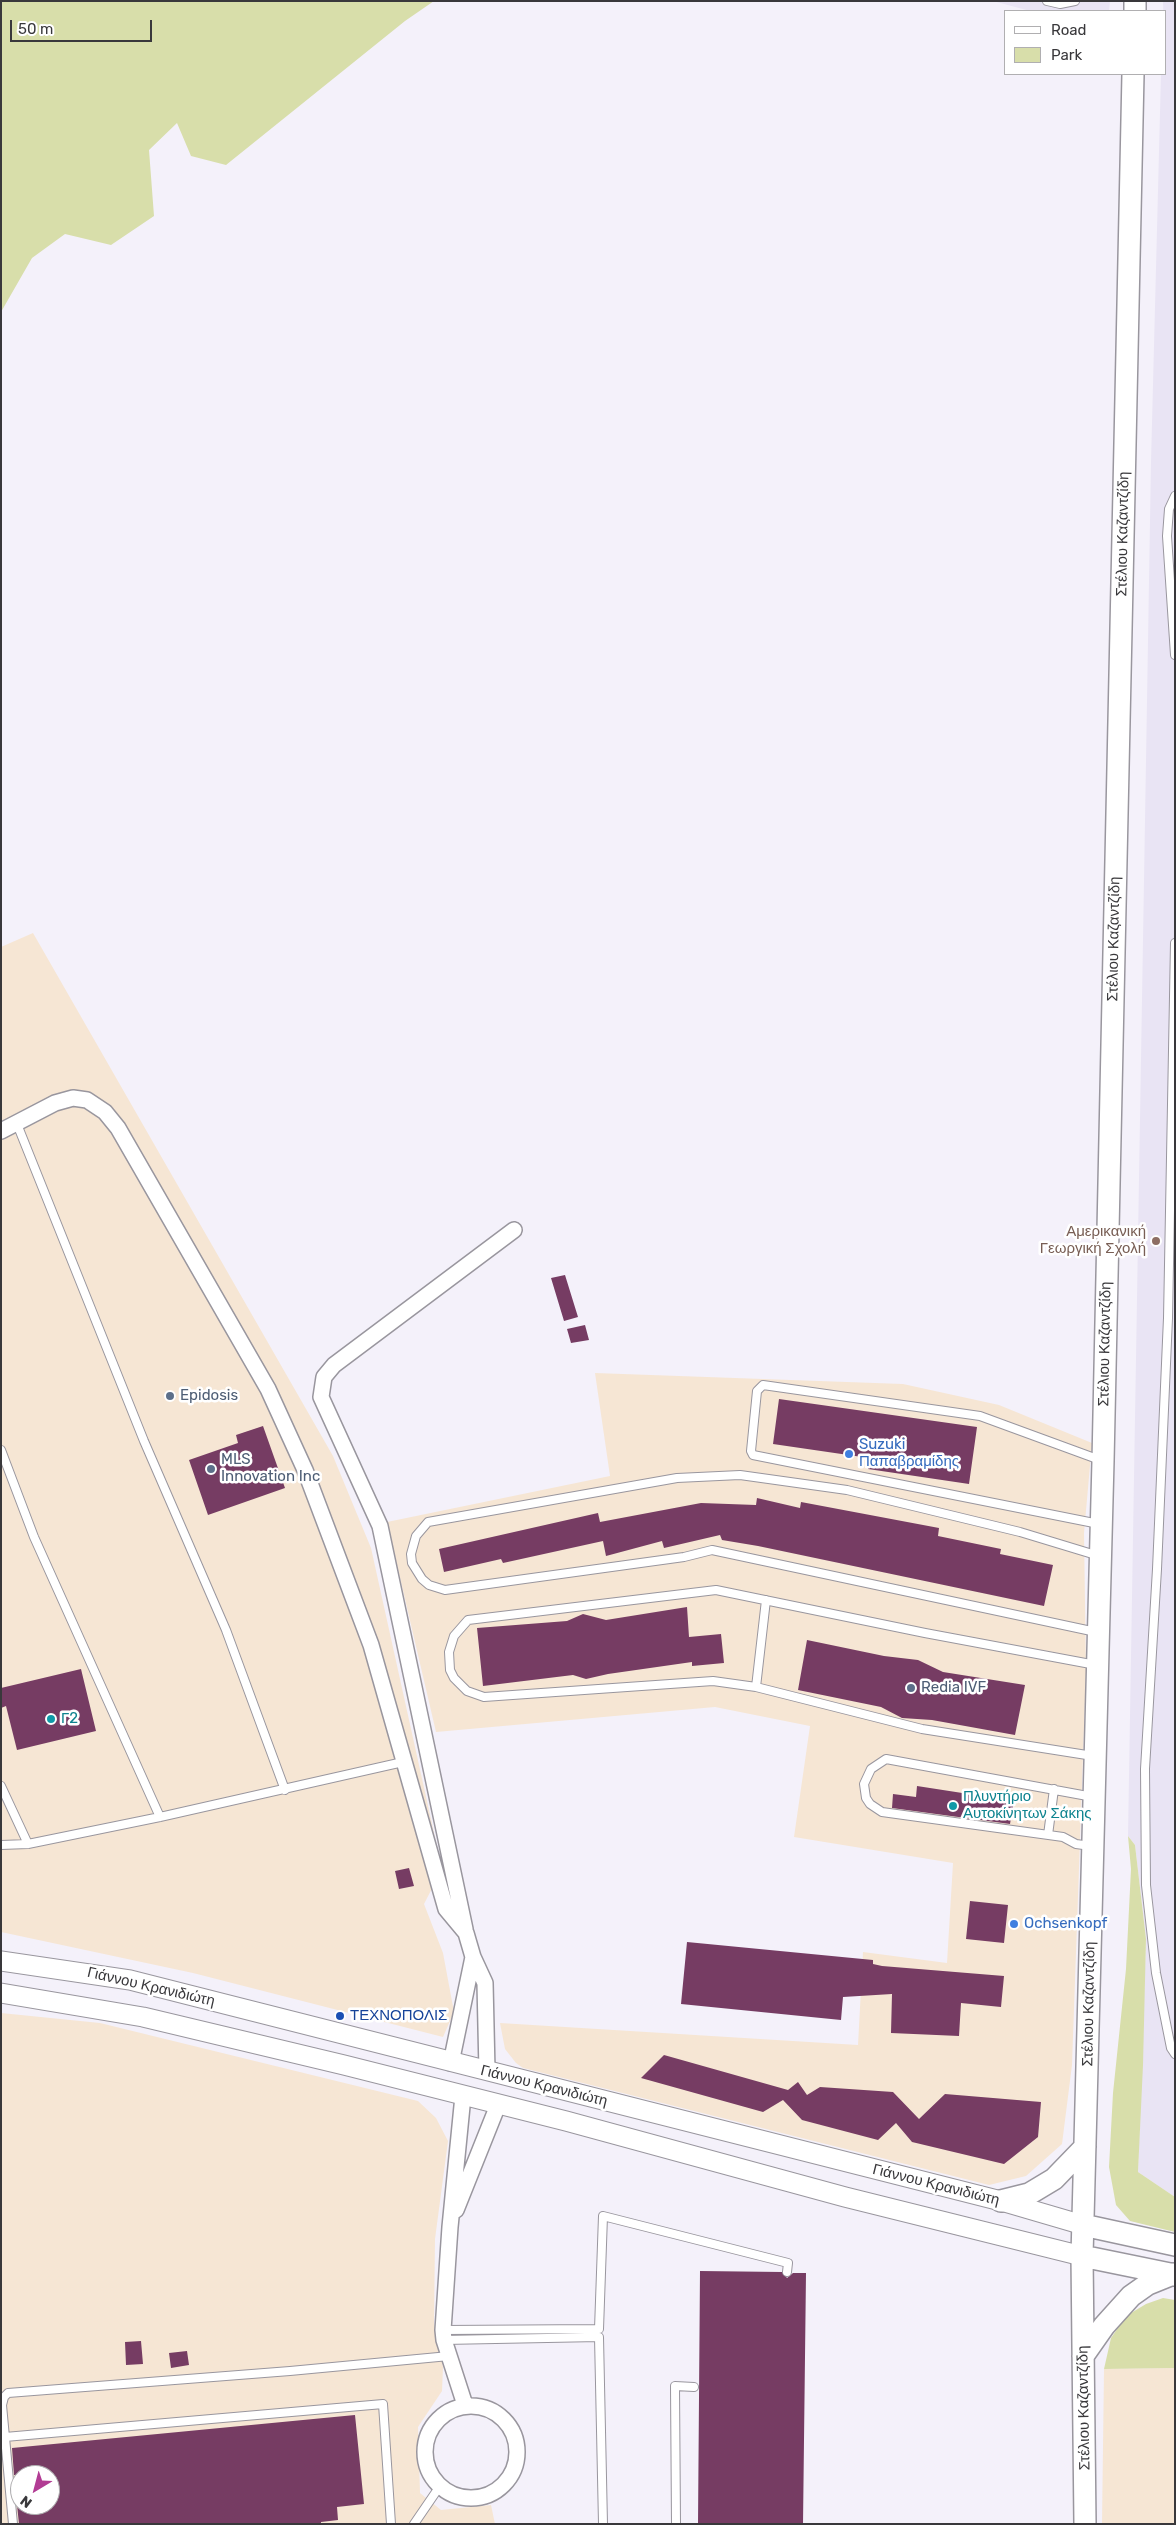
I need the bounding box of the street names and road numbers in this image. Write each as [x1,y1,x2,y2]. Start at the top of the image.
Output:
street label: Στέλιου Καζαντζίδη [1113,471,1133,597]
street label: Στέλιου Καζαντζίδη [1104,876,1124,1002]
street label: Στέλιου Καζαντζίδη [1095,1281,1115,1407]
street label: Στέλιου Καζαντζίδη [1079,1941,1099,2067]
street label: Γιάννου Κρανιδιώτη [85,1964,217,2010]
street label: Γιάννου Κρανιδιώτη [479,2062,609,2110]
street label: Γιάννου Κρανιδιώτη [871,2161,1001,2209]
street label: Στέλιου Καζαντζίδη [1074,2345,1094,2471]

